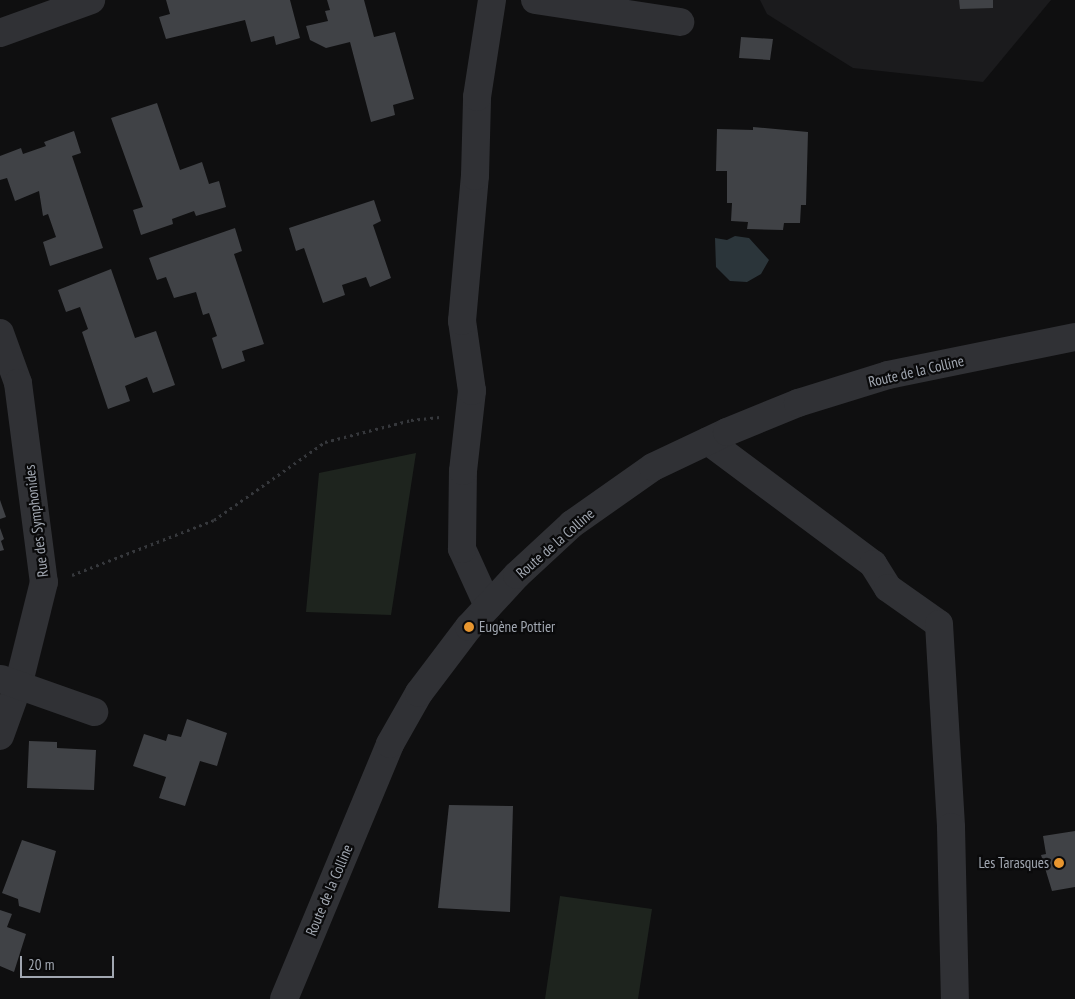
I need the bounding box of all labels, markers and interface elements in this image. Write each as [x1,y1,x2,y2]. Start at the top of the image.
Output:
street label: Route de la Colline [866,351,966,391]
street label: Rue des Symphonides [20,464,52,578]
street label: Route de la Colline [512,504,598,582]
place label: Eugène Pottier [479,618,555,636]
marker: Eugène Pottier [463,621,475,633]
street label: Route de la Colline [302,842,356,938]
place label: Les Tarasques [978,854,1049,872]
marker: Les Tarasques [1053,857,1065,869]
scale bar [22,946,116,978]
text: 20 m [28,955,54,974]

